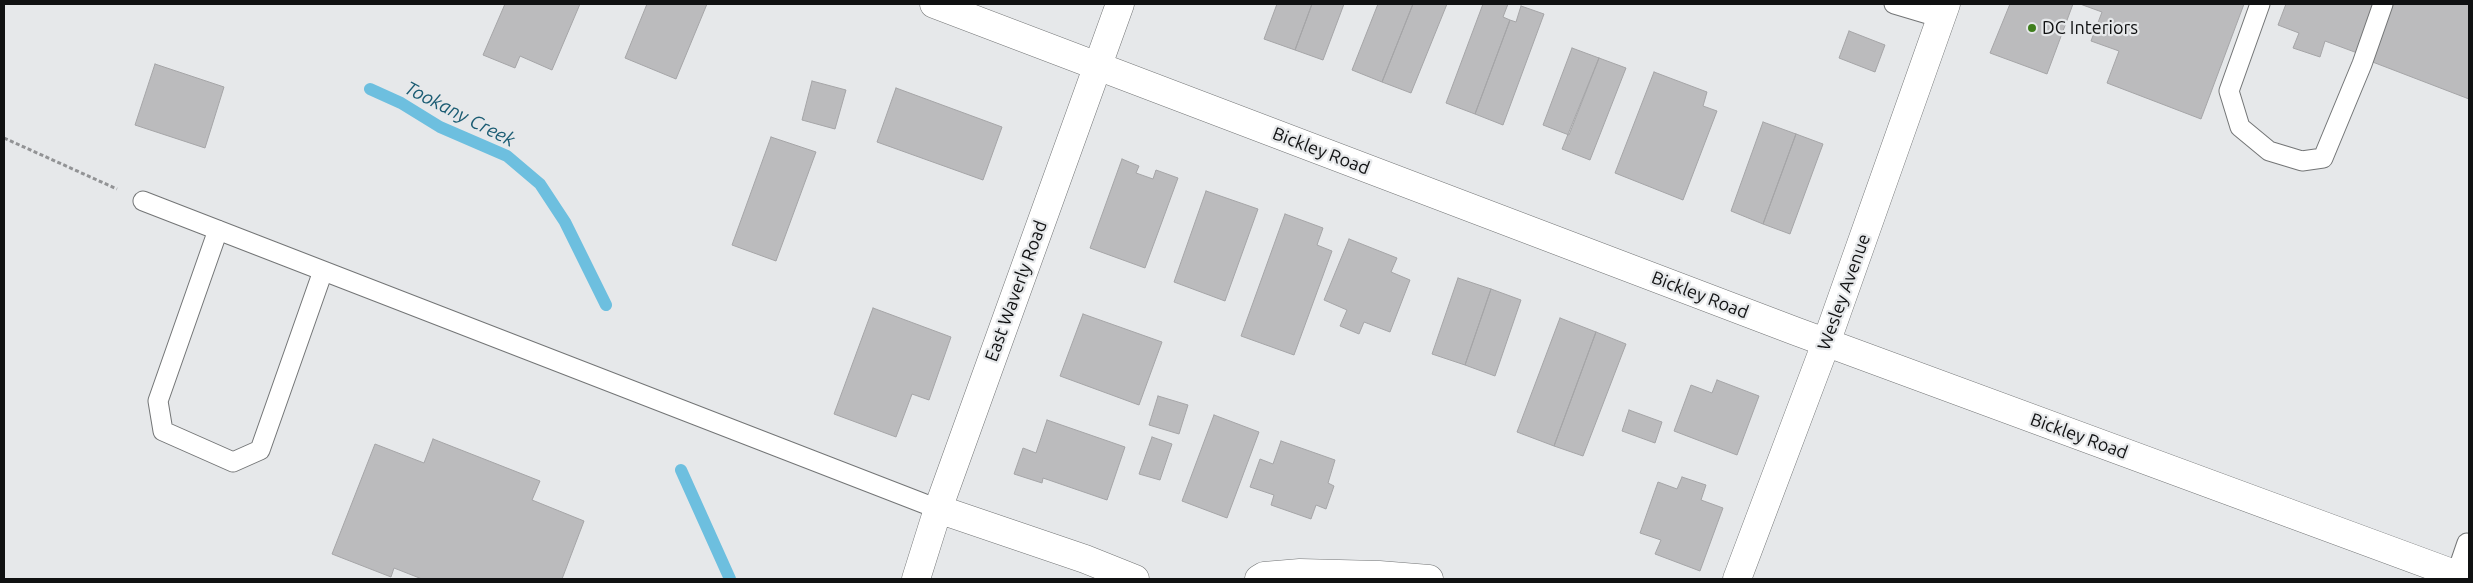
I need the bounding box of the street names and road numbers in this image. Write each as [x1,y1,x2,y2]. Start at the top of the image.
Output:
street label: Bickley Road [1269,123,1373,179]
street label: East Waverly Road [980,218,1052,364]
street label: Wesley Avenue [1813,231,1875,353]
street label: Bickley Road [1648,267,1752,323]
street label: Bickley Road [2027,408,2131,464]

